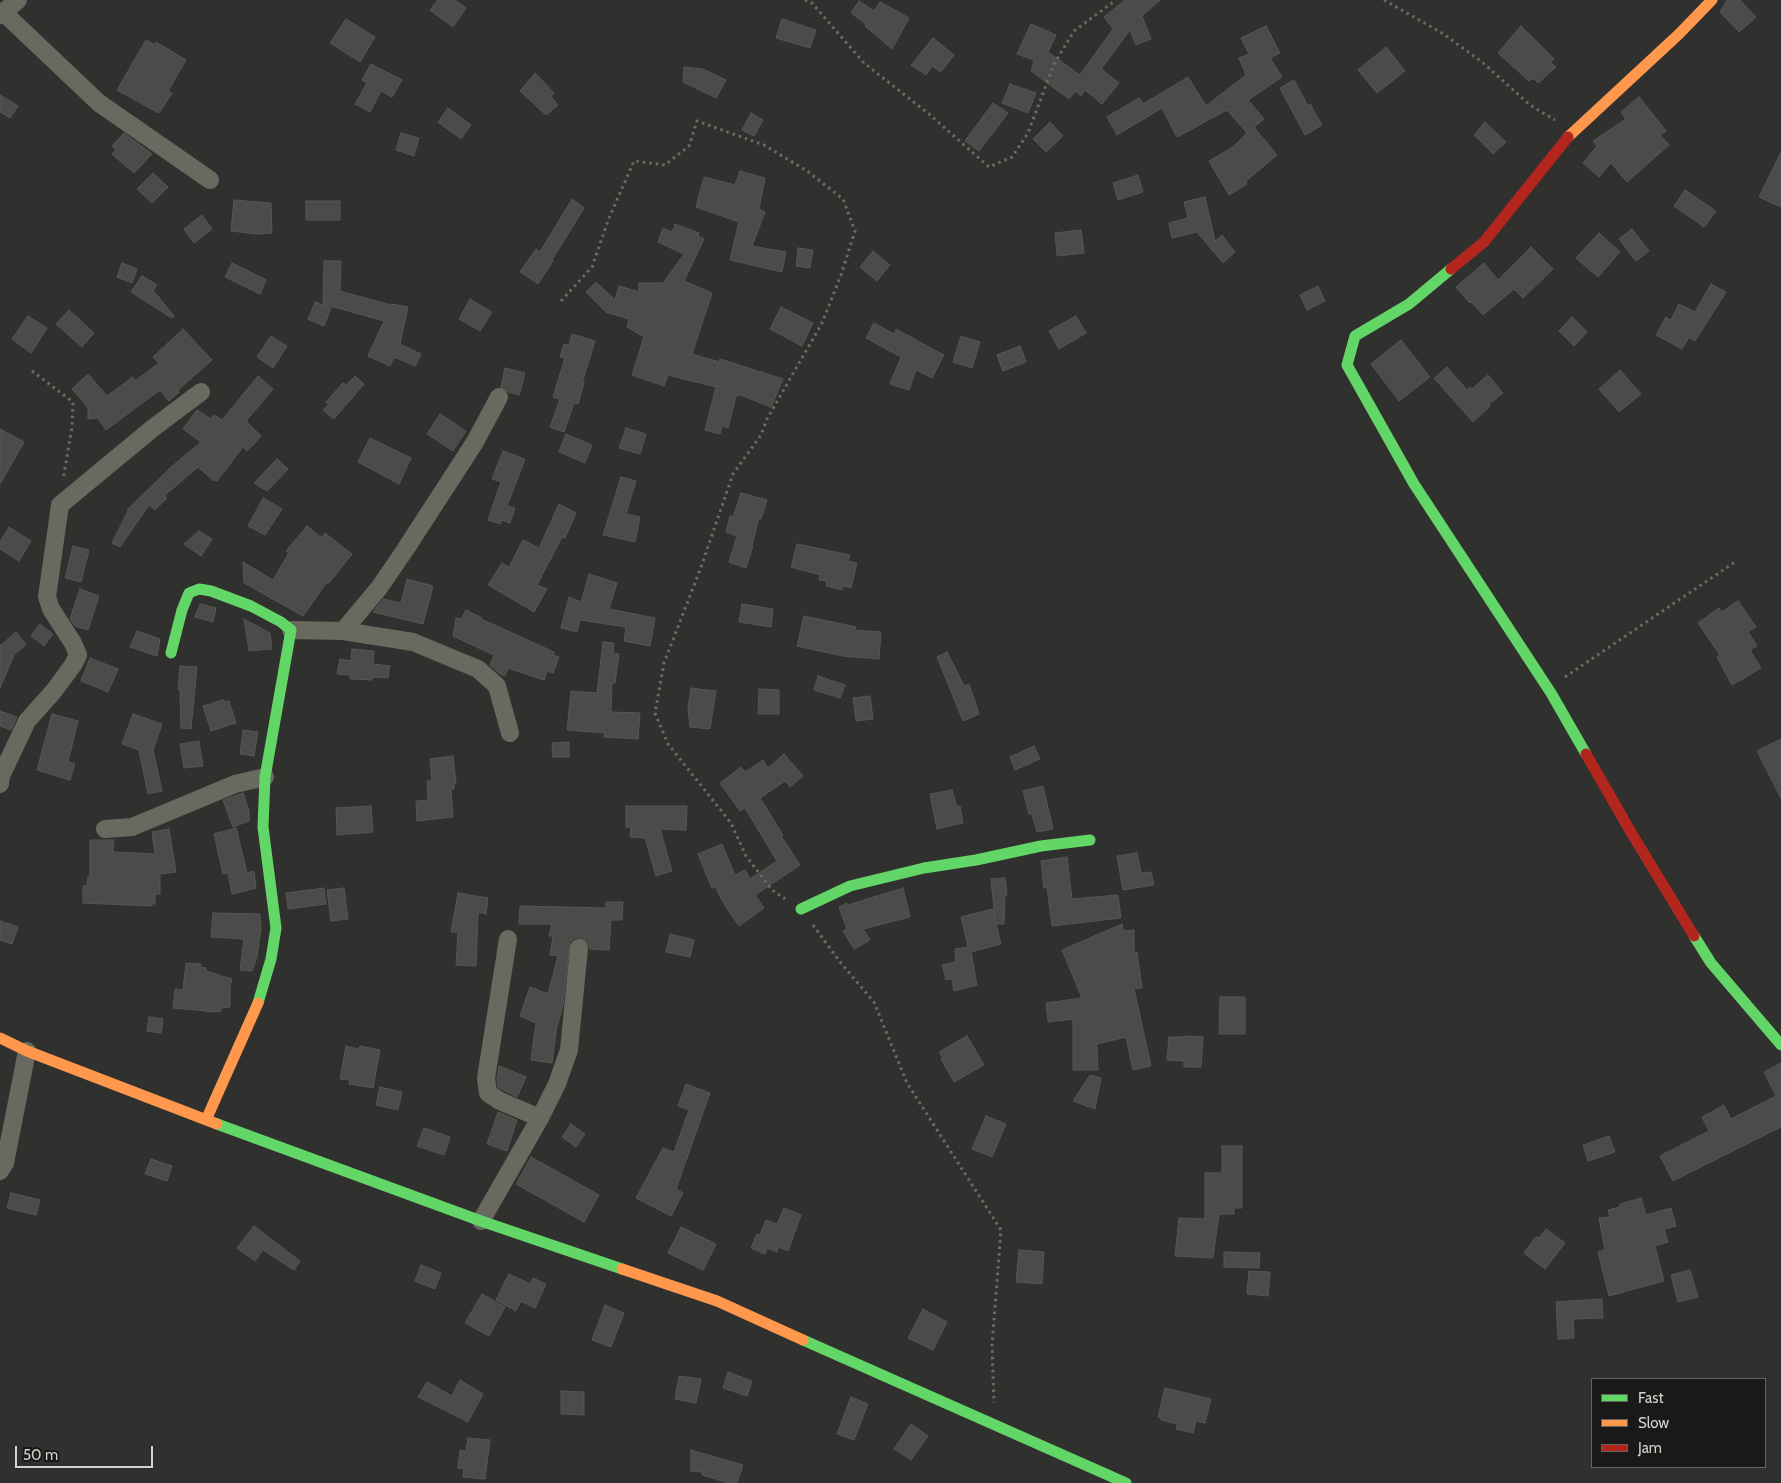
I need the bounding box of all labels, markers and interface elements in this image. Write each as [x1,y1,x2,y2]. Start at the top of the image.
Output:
legend [1591,1378,1766,1468]
text: Fast [1638,1389,1663,1407]
text: Slow [1638,1414,1669,1432]
scale bar [18,1436,155,1468]
text: Jam [1638,1439,1662,1457]
text: 50 m [23,1446,58,1464]

